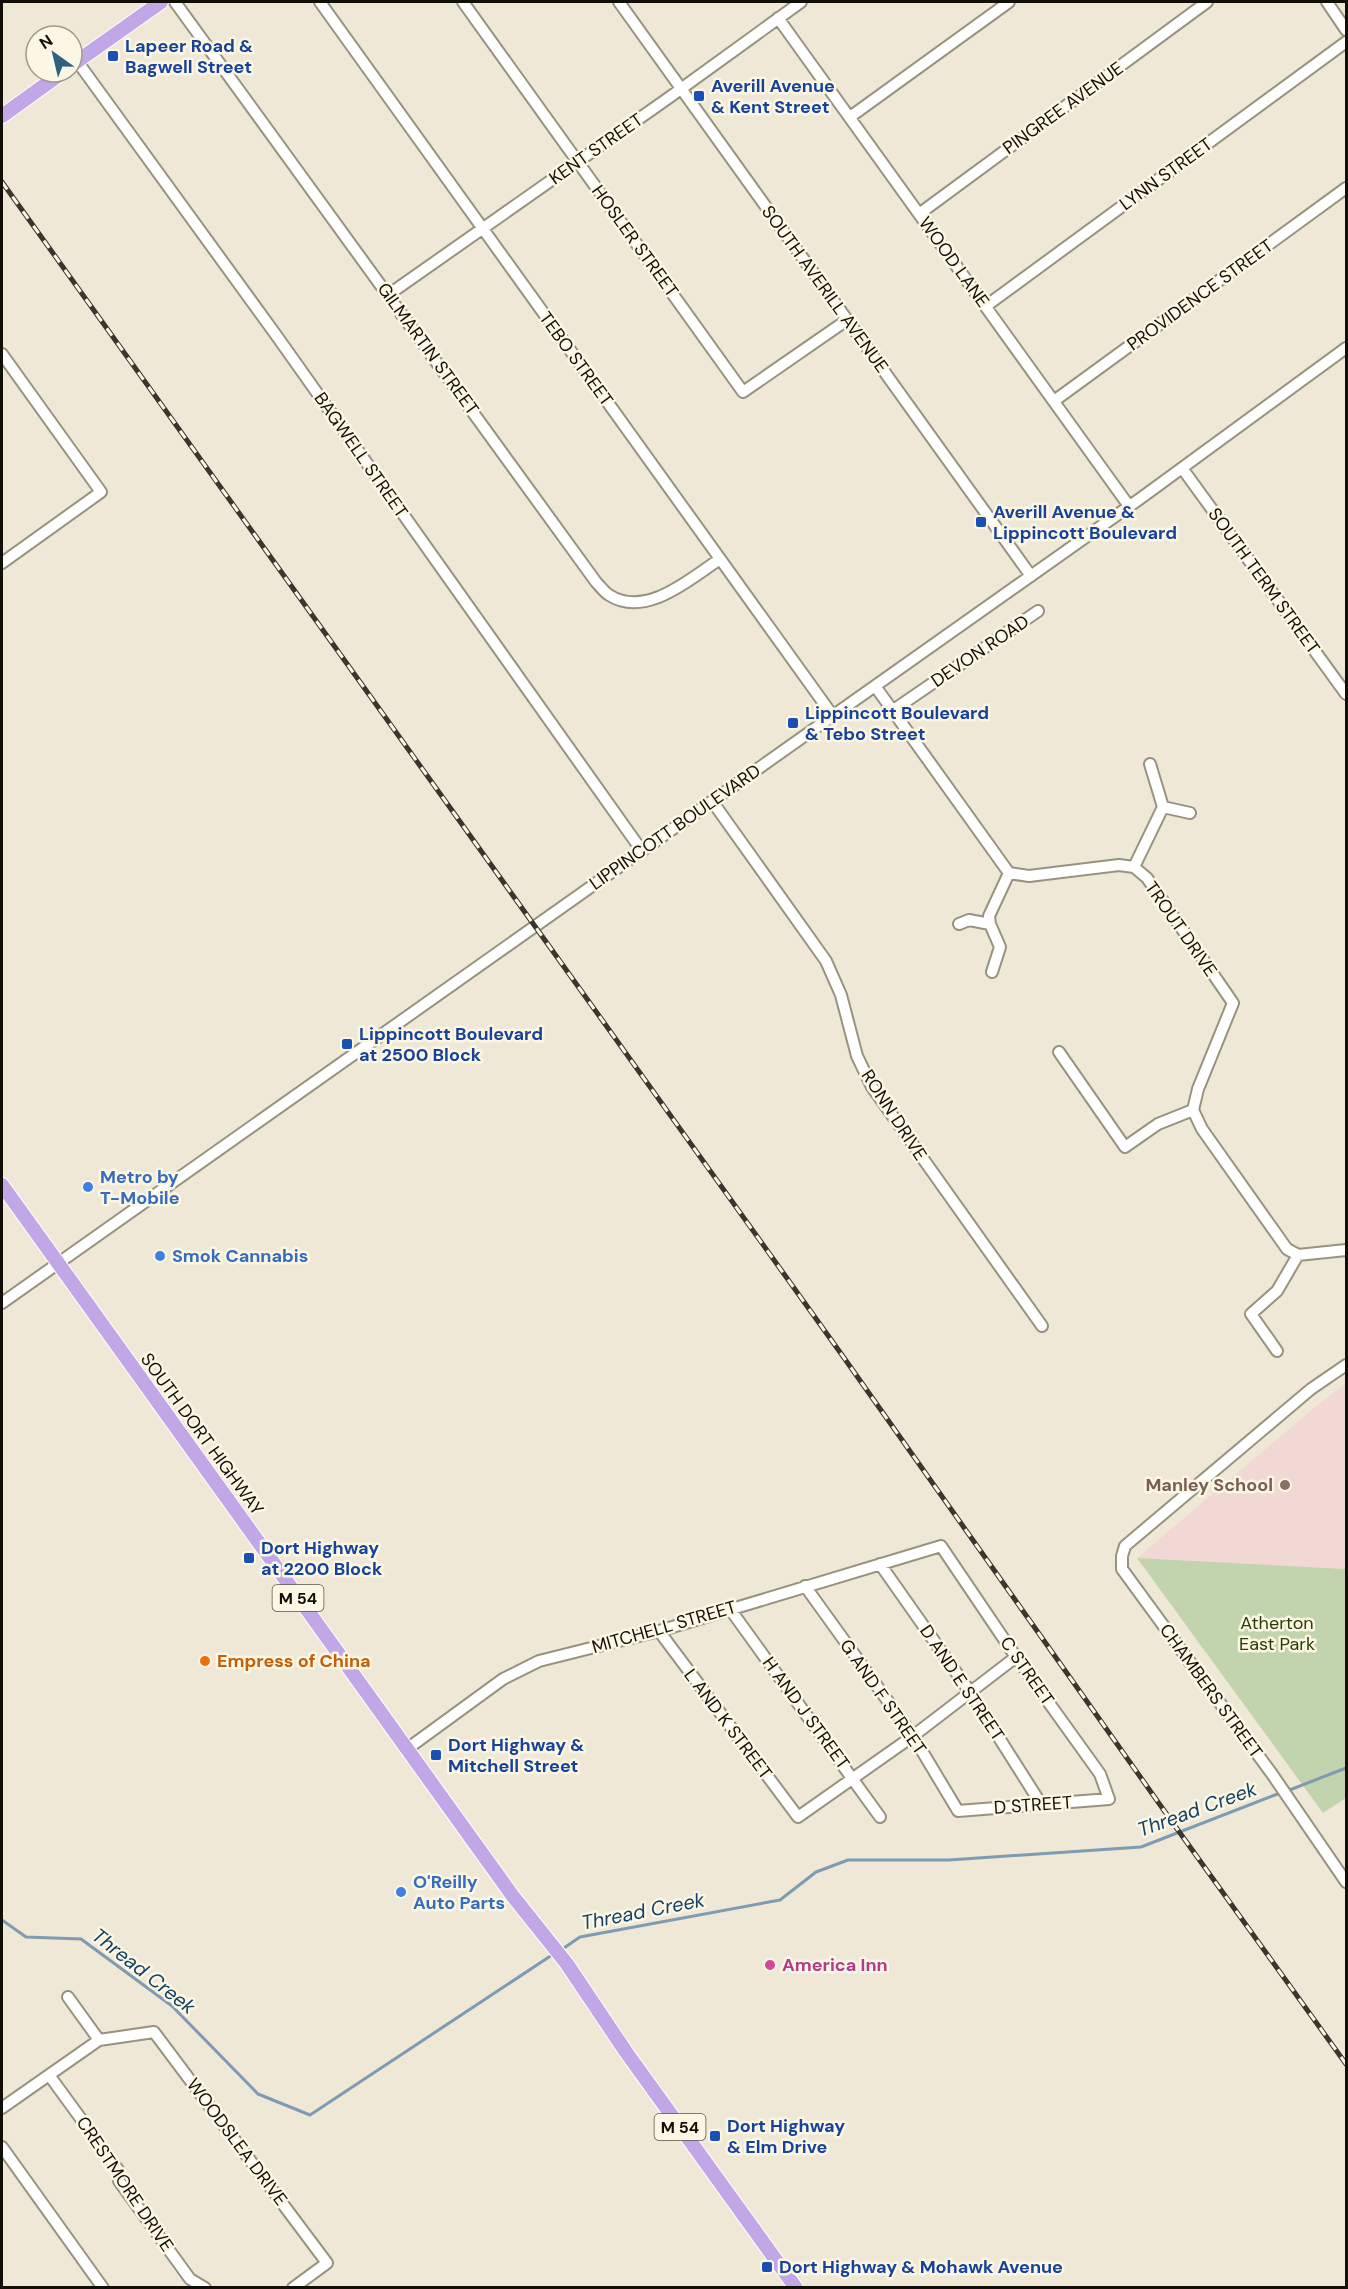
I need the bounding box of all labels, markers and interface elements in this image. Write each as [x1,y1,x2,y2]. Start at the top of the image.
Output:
north arrow [24,24,84,84]
text: N [35,30,57,54]
place label: Lapeer Road & Bagwell Street [125,34,253,79]
marker: Lapeer Road & Bagwell Street [106,49,120,63]
street label: PINGREE AVENUE [998,56,1128,160]
place label: Averill Avenue & Kent Street [711,74,835,119]
marker: Averill Avenue & Kent Street [692,89,706,103]
street label: KENT STREET [544,108,648,190]
street label: LYNN STREET [1115,132,1217,216]
street label: HOSLER STREET [586,180,684,302]
street label: SOUTH AVERILL AVENUE [756,201,894,377]
street label: WOOD LANE [913,212,995,312]
street label: PROVIDENCE STREET [1122,234,1278,356]
street label: GILMARTIN STREET [372,278,484,420]
street label: TEBO STREET [534,307,618,411]
street label: BAGWELL STREET [309,387,413,523]
place label: Averill Avenue & Lippincott Boulevard [993,500,1177,545]
street label: SOUTH TERM STREET [1203,503,1325,659]
marker: Averill Avenue & Lippincott Boulevard [974,515,988,529]
street label: DEVON ROAD [926,609,1034,693]
place label: Lippincott Boulevard & Tebo Street [805,701,989,746]
marker: Lippincott Boulevard & Tebo Street [786,716,800,730]
street label: LIPPINCOTT BOULEVARD [585,759,765,895]
street label: TROUT DRIVE [1139,877,1223,981]
place label: Lippincott Boulevard at 2500 Block [359,1022,543,1067]
marker: Lippincott Boulevard at 2500 Block [340,1037,354,1051]
street label: RONN DRIVE [856,1065,932,1165]
place label: Metro by T-Mobile [100,1165,180,1210]
marker: Metro by T-Mobile [81,1180,95,1194]
place label: Smok Cannabis [172,1244,308,1268]
marker: Smok Cannabis [153,1249,167,1263]
street label: SOUTH DORT HIGHWAY [135,1348,269,1520]
place label: Manley School [1145,1473,1273,1497]
marker: Manley School [1278,1478,1292,1492]
place label: Dort Highway at 2200 Block [261,1536,383,1581]
marker: Dort Highway at 2200 Block [242,1551,256,1565]
road number: M 54 [272,1585,324,1611]
street label: MITCHELL STREET [589,1595,739,1659]
park label: Atherton East Park [1239,1611,1315,1656]
street label: CHAMBERS STREET [1154,1619,1268,1763]
street label: D AND E STREET [914,1620,1010,1746]
street label: C STREET [994,1632,1060,1710]
street label: G AND F STREET [834,1635,932,1759]
place label: Empress of China [217,1649,371,1673]
street label: H AND J STREET [757,1652,855,1774]
marker: Empress of China [198,1654,212,1668]
street label: L AND K STREET [679,1664,777,1784]
place label: Dort Highway & Mitchell Street [448,1733,584,1778]
marker: Dort Highway & Mitchell Street [429,1748,443,1762]
water label: Thread Creek [1134,1775,1261,1843]
street label: D STREET [993,1790,1073,1820]
place label: O'Reilly Auto Parts [413,1870,505,1915]
marker: O'Reilly Auto Parts [394,1885,408,1899]
water label: Thread Creek [579,1886,708,1936]
water label: Thread Creek [87,1922,202,2020]
place label: America Inn [782,1953,888,1977]
marker: America Inn [763,1958,777,1972]
street label: WOODSLEA DRIVE [181,2073,293,2211]
street label: CRESTMORE DRIVE [71,2112,179,2256]
road number: M 54 [654,2114,706,2140]
place label: Dort Highway & Elm Drive [727,2114,845,2159]
marker: Dort Highway & Elm Drive [708,2129,722,2143]
place label: Dort Highway & Mohawk Avenue [779,2255,1063,2279]
marker: Dort Highway & Mohawk Avenue [760,2260,774,2274]

